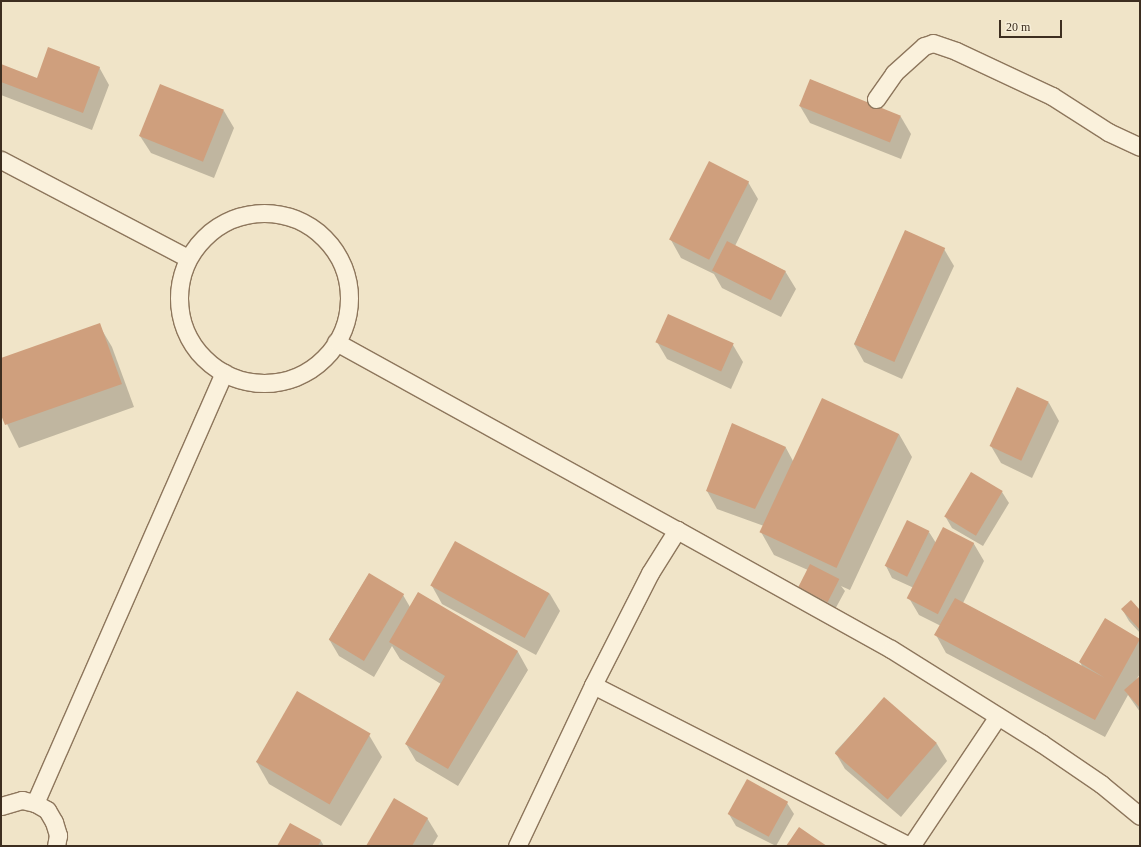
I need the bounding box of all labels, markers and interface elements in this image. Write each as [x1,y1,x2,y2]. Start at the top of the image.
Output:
scale bar [1001,12,1064,38]
text: 20 m [1006,20,1030,34]

